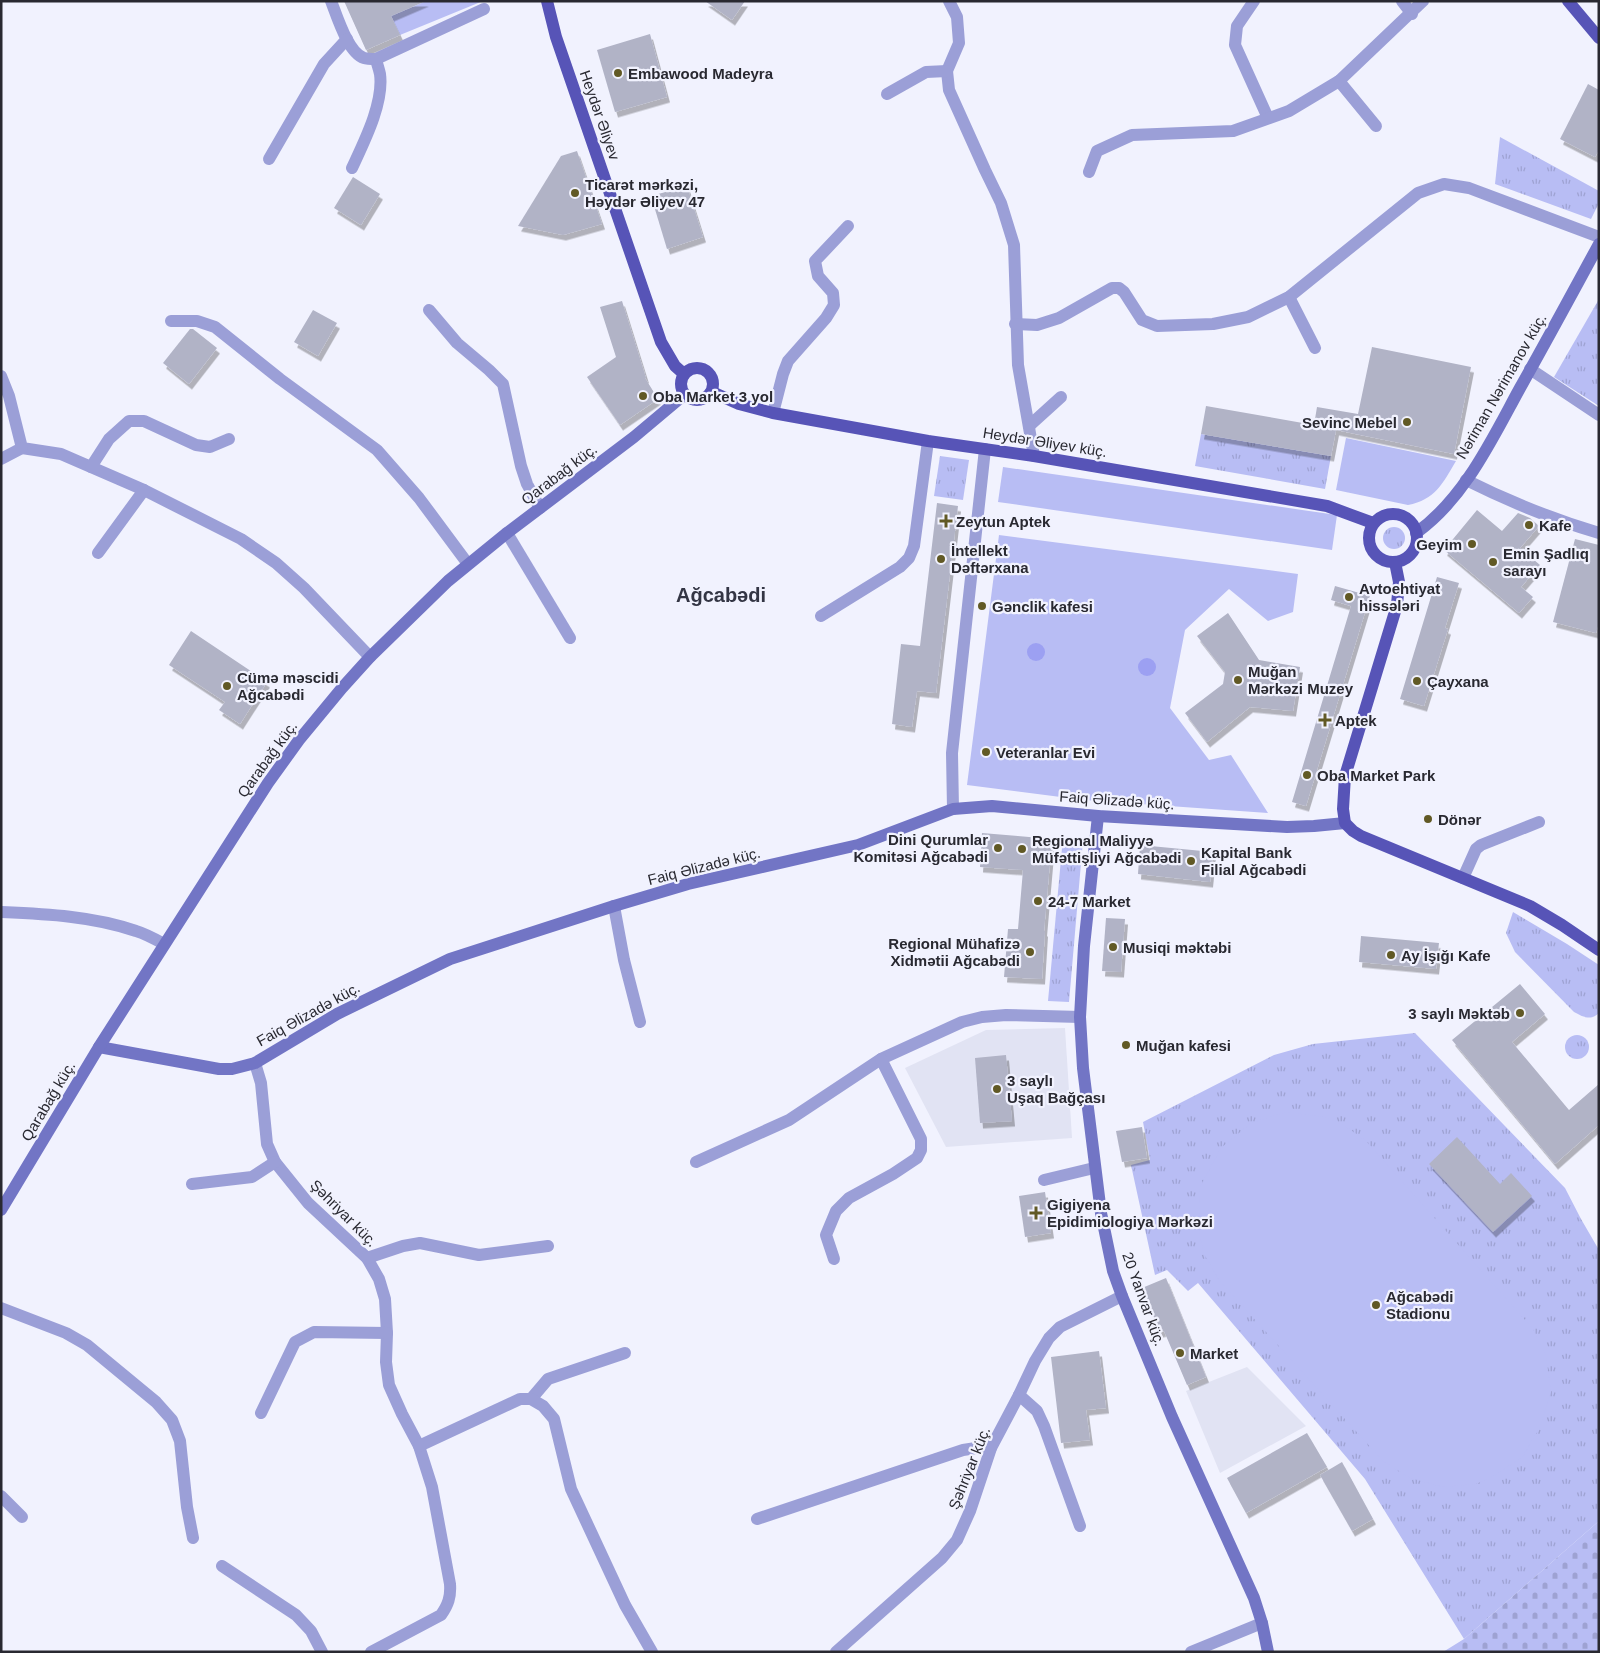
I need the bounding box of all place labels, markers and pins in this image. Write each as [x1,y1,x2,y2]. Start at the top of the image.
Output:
place label: Embawood Madeyra [628,65,774,82]
marker: Embawood Madeyra [612,67,624,79]
place label: Ticarət mərkəzi, Həydər Əliyev 47 [585,176,705,210]
marker: Ticarət mərkəzi, Həydər Əliyev 47 [569,187,581,199]
place label: Oba Market 3 yol [653,388,773,405]
marker: Oba Market 3 yol [637,390,649,402]
place label: Sevinc Mebel [1302,414,1397,431]
marker: Sevinc Mebel [1401,416,1413,428]
place label: Zeytun Aptek [956,513,1051,530]
marker: Zeytun Aptek [940,515,952,527]
place label: Kafe [1539,517,1572,534]
marker: Kafe [1523,519,1535,531]
place label: Geyim [1416,536,1462,553]
marker: Geyim [1466,538,1478,550]
place label: İntellekt Dəftərxana [951,542,1029,576]
place label: Emin Şadlıq sarayı [1503,545,1589,579]
marker: İntellekt Dəftərxana [935,553,947,565]
marker: Emin Şadlıq sarayı [1487,556,1499,568]
place label: Avtoehtiyat hissələri [1359,580,1440,614]
marker: Avtoehtiyat hissələri [1343,591,1355,603]
place label: Gənclik kafesi [992,598,1093,615]
marker: Gənclik kafesi [976,600,988,612]
place label: Muğan Mərkəzi Muzey [1248,663,1354,697]
place label: Cümə məscidi Ağcabədi [237,669,339,703]
place label: Çayxana [1427,673,1489,690]
marker: Muğan Mərkəzi Muzey [1232,674,1244,686]
marker: Çayxana [1411,675,1423,687]
marker: Cümə məscidi Ağcabədi [221,680,233,692]
place label: Aptek [1335,712,1377,729]
marker: Aptek [1319,714,1331,726]
place label: Veteranlar Evi [996,744,1095,761]
marker: Veteranlar Evi [980,746,992,758]
place label: Oba Market Park [1317,767,1436,784]
marker: Oba Market Park [1301,769,1313,781]
place label: Dönər [1438,811,1482,828]
marker: Dönər [1422,813,1434,825]
place label: Dini Qurumlar Komitəsi Ağcabədi [854,831,988,865]
place label: Regional Maliyyə Müfəttişliyi Ağcabədi [1032,832,1181,866]
marker: Dini Qurumlar Komitəsi Ağcabədi [992,842,1004,854]
marker: Regional Maliyyə Müfəttişliyi Ağcabədi [1016,843,1028,855]
place label: Kapital Bank Filial Ağcabədi [1201,844,1306,878]
marker: Kapital Bank Filial Ağcabədi [1185,855,1197,867]
place label: 24-7 Market [1048,893,1131,910]
marker: 24-7 Market [1032,895,1044,907]
place label: Regional Mühafizə Xidmətii Ağcabədi [888,935,1020,969]
place label: Musiqi məktəbi [1123,939,1231,956]
marker: Musiqi məktəbi [1107,941,1119,953]
marker: Regional Mühafizə Xidmətii Ağcabədi [1024,946,1036,958]
place label: Ay İşığı Kafe [1401,947,1490,964]
marker: Ay İşığı Kafe [1385,949,1397,961]
place label: 3 saylı Məktəb [1408,1005,1510,1022]
marker: 3 saylı Məktəb [1514,1007,1526,1019]
place label: Muğan kafesi [1136,1037,1231,1054]
marker: Muğan kafesi [1120,1039,1132,1051]
place label: 3 saylı Uşaq Bağçası [1007,1072,1105,1106]
marker: 3 saylı Uşaq Bağçası [991,1083,1003,1095]
place label: Gigiyena Epidimiologiya Mərkəzi [1047,1196,1213,1230]
marker: Gigiyena Epidimiologiya Mərkəzi [1029,1206,1043,1220]
place label: Ağcabədi Stadionu [1386,1288,1454,1322]
marker: Ağcabədi Stadionu [1370,1299,1382,1311]
place label: Market [1190,1345,1238,1362]
marker: Market [1174,1347,1186,1359]

